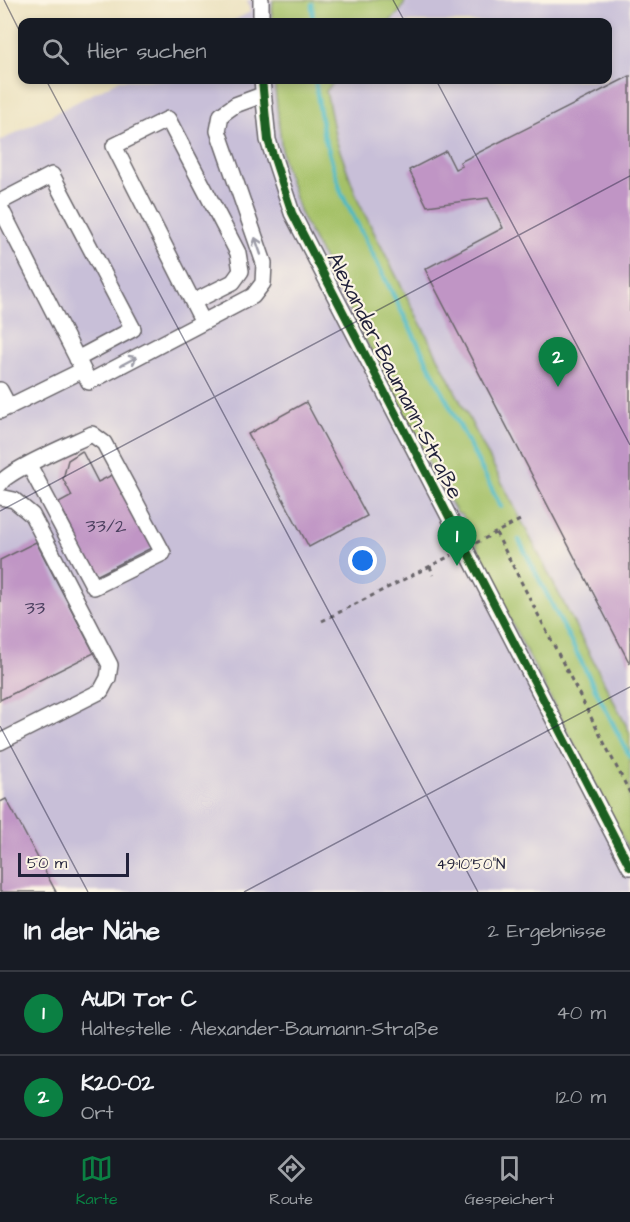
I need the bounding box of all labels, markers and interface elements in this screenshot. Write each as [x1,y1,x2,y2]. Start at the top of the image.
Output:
search box [18,18,612,84]
icon: search [39,35,72,68]
text: Hier suchen [87,36,206,67]
one-way arrow [252,237,263,256]
street label: Alexander-Baumann-Straße [319,247,471,505]
pin: 2 [538,338,578,387]
one-way arrow [119,355,137,366]
house number: 33/2 [86,512,127,540]
pin: 1 [438,516,476,566]
your location [348,546,377,575]
house number: 33 [25,594,45,622]
scale bar [18,850,129,878]
text: 50 m [27,852,67,874]
text: 49°10'50"N [437,854,505,875]
text: In der Nähe [24,913,160,949]
text: 2 Ergebnisse [487,917,606,945]
text: AUDI Tor C [81,984,196,1015]
text: 1 [42,999,45,1027]
text: 40 m [556,999,606,1027]
text: Haltestelle · Alexander-Baumann-Straße [81,1015,439,1043]
text: K20-02 [81,1068,154,1099]
text: 2 [38,1083,49,1111]
text: 120 m [556,1083,606,1111]
text: Ort [81,1099,114,1127]
tab: Karte [76,1152,118,1210]
tab: Route [269,1152,313,1210]
tab: Gespeichert [464,1152,554,1210]

